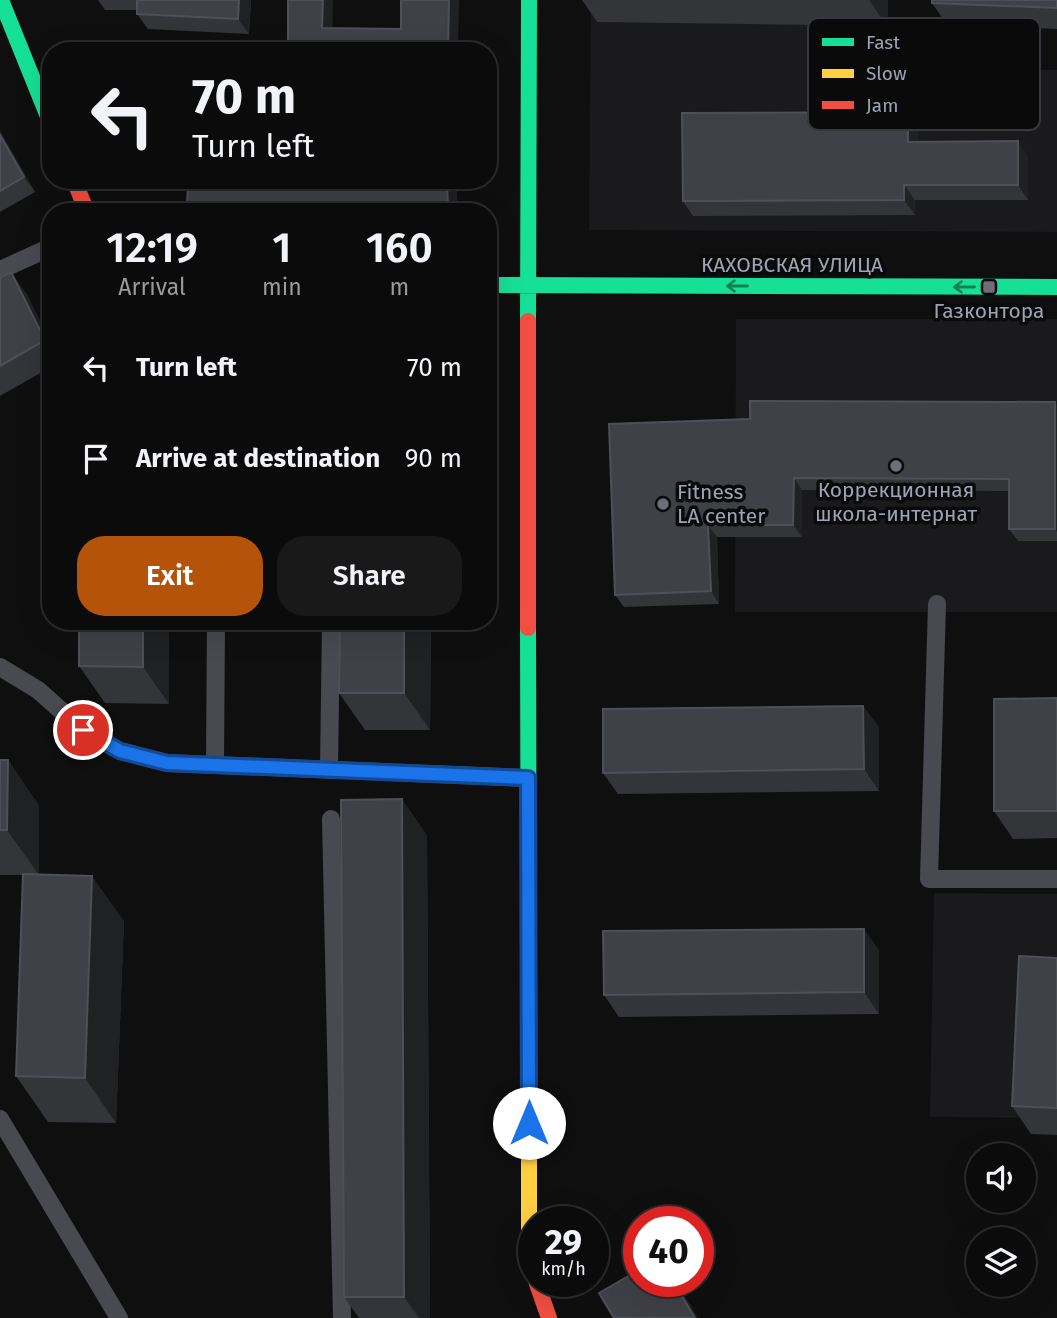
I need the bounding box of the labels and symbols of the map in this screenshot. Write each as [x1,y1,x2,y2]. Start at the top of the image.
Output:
legend [808,18,1040,130]
text: Fast [866,31,900,54]
text: Slow [866,62,907,85]
text: Jam [866,94,898,117]
street label: КАХОВСКАЯ УЛИЦА [701,252,883,278]
one-way arrow [726,279,749,292]
marker: Газконтора [981,279,997,295]
one-way arrow [953,280,976,294]
place label: Газконтора [934,298,1044,324]
marker: Коррекционная школа-интернат [888,458,904,474]
place label: Коррекционная школа-интернат [815,477,978,527]
place label: Fitness LA center [677,479,765,529]
marker: Fitness LA center [655,496,671,512]
pin [53,700,113,760]
position arrow [492,1086,566,1160]
speed limit sign: 40 [623,1206,714,1297]

